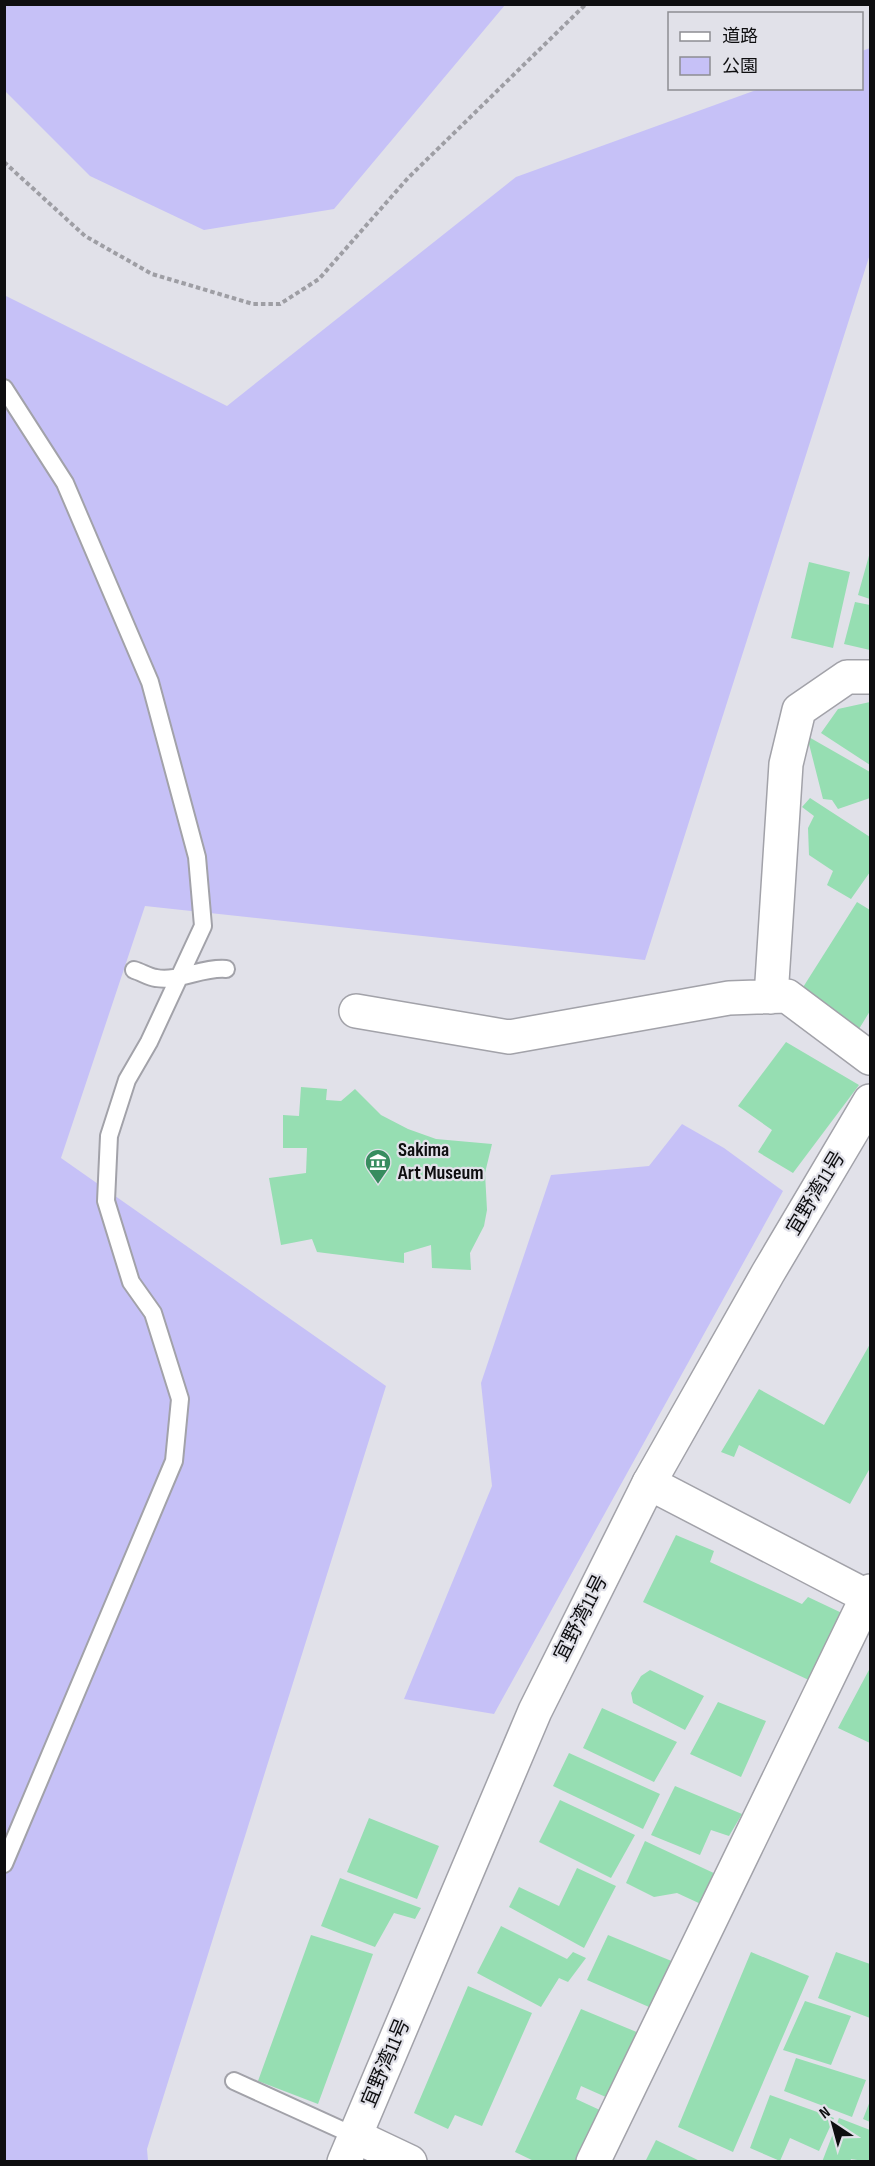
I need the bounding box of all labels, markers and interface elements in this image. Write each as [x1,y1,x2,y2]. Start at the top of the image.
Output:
legend [668,12,863,90]
text: 道路 [722,26,758,47]
text: 公園 [722,56,758,77]
place label: Sakima Art Museum [397,1138,484,1185]
museum icon: Sakima Art Museum [363,1147,393,1185]
street label: 宜野湾11号 [782,1147,850,1239]
street label: 宜野湾11号 [549,1571,613,1665]
street label: 宜野湾11号 [357,2015,415,2111]
north arrow [803,2094,863,2154]
text: N [816,2103,834,2123]

